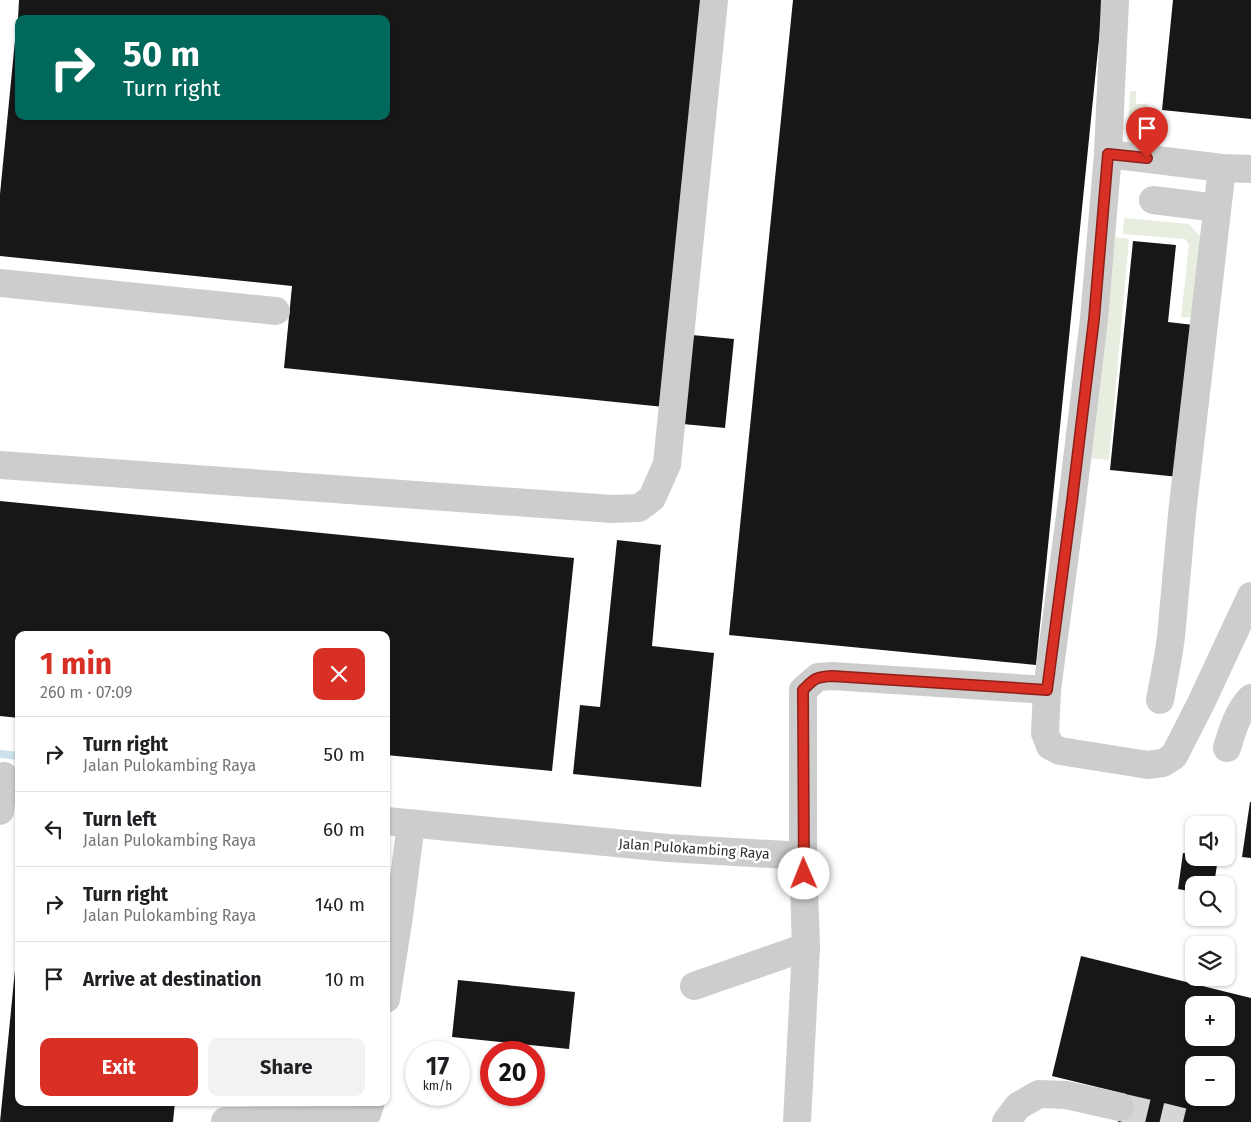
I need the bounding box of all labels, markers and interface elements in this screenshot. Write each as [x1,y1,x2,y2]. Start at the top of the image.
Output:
text: 50 m [123,33,200,75]
icon: right [40,35,105,100]
text: Turn right [123,75,220,102]
pin [1126,107,1168,158]
icon: arrive [1133,114,1161,142]
text: 1 min [40,646,112,682]
button: close [313,648,365,700]
text: 260 m · 07:09 [40,683,132,702]
text: Turn right [83,733,168,756]
icon: right [40,740,68,768]
text: 50 m [324,743,365,766]
text: Jalan Pulokambing Raya [83,756,256,775]
text: Turn left [83,808,157,831]
icon: left [40,815,68,843]
map controls [1185,816,1235,1106]
button: sound [1185,816,1235,866]
text: 60 m [323,818,365,841]
text: Jalan Pulokambing Raya [83,831,256,850]
street label: Jalan Pulokambing Raya [618,835,770,863]
position arrow [777,847,829,899]
button: search [1185,876,1235,926]
text: Turn right [83,883,168,906]
icon: right [40,890,68,918]
text: 140 m [315,893,365,916]
text: Jalan Pulokambing Raya [83,906,256,925]
button: layers [1185,936,1235,986]
icon: arrive [40,965,68,993]
text: Arrive at destination [83,968,262,991]
text: 10 m [325,968,365,991]
button: + [1185,996,1235,1046]
button: Exit [40,1038,198,1096]
button: Share [208,1038,365,1096]
speed limit sign: 20 [480,1041,545,1106]
text: 17 [426,1052,449,1082]
button: − [1185,1056,1235,1106]
text: km/h [423,1079,452,1093]

